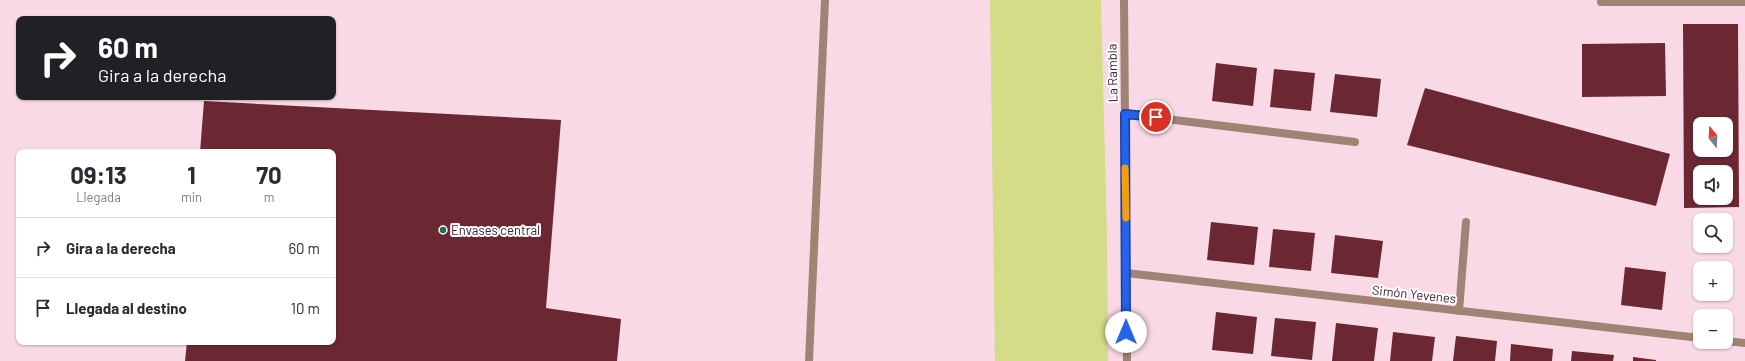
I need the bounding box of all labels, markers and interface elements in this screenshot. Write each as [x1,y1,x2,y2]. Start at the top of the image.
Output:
text: 60 m [98,30,158,64]
icon: right [32,32,84,84]
street label: La Rambla [1103,44,1121,102]
text: Gira a la derecha [98,64,226,86]
pin [1139,100,1173,134]
icon: arrive [1145,106,1167,128]
north arrow [1693,117,1733,157]
map controls [1693,117,1733,349]
text: 09:13 [70,160,127,189]
text: 1 [187,160,196,189]
text: 70 [256,160,282,189]
button: sound [1693,165,1733,205]
text: Llegada [76,189,121,205]
text: min [181,189,202,205]
text: m [264,189,274,205]
button: search [1693,213,1733,253]
place label: Envases central [451,222,540,238]
marker: Envases central [438,225,448,235]
icon: right [32,237,54,259]
text: Gira a la derecha [66,239,176,257]
text: 60 m [288,239,320,257]
button: + [1693,261,1733,301]
street label: Simón Yevenes [1371,282,1457,306]
icon: arrive [32,297,54,319]
text: Llegada al destino [66,299,187,317]
text: 10 m [291,299,320,317]
button: − [1693,309,1733,349]
position arrow [1105,311,1147,353]

